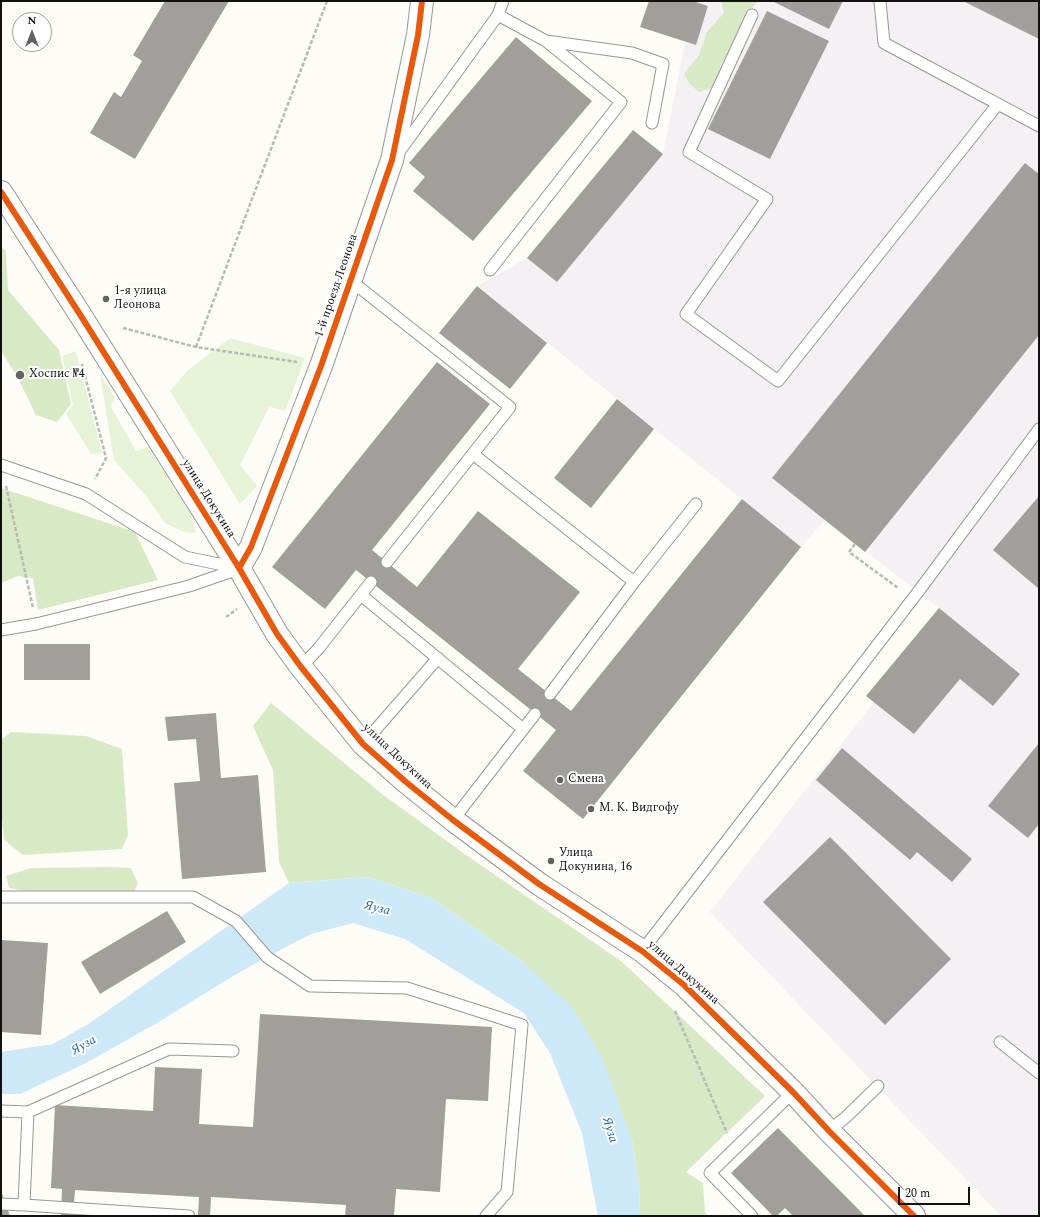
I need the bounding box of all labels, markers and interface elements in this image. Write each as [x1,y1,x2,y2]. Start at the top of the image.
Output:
north arrow [12,12,52,52]
text: N [28,12,36,29]
street label: 1-й проезд Леонова [313,232,361,340]
place label: 1-я улица Леонова [114,285,166,313]
marker: 1-я улица Леонова [101,294,111,304]
place label: Хоспис №4 [29,368,85,382]
marker: Хоспис №4 [14,369,26,381]
street label: улица Докукина [178,457,238,541]
street label: улица Докукина [359,721,435,793]
place label: Смена [568,773,604,787]
marker: Смена [555,775,565,785]
place label: М. К. Видгофу [599,802,679,816]
marker: М. К. Видгофу [586,804,596,814]
place label: Улица Докунина, 16 [559,847,632,875]
marker: Улица Докунина, 16 [546,856,556,866]
water label: Яуза [362,898,392,920]
street label: улица Докукина [644,938,722,1008]
water label: Яуза [69,1033,99,1059]
water label: Яуза [598,1115,620,1145]
scale bar [900,1179,972,1205]
text: 20 m [905,1184,930,1203]

